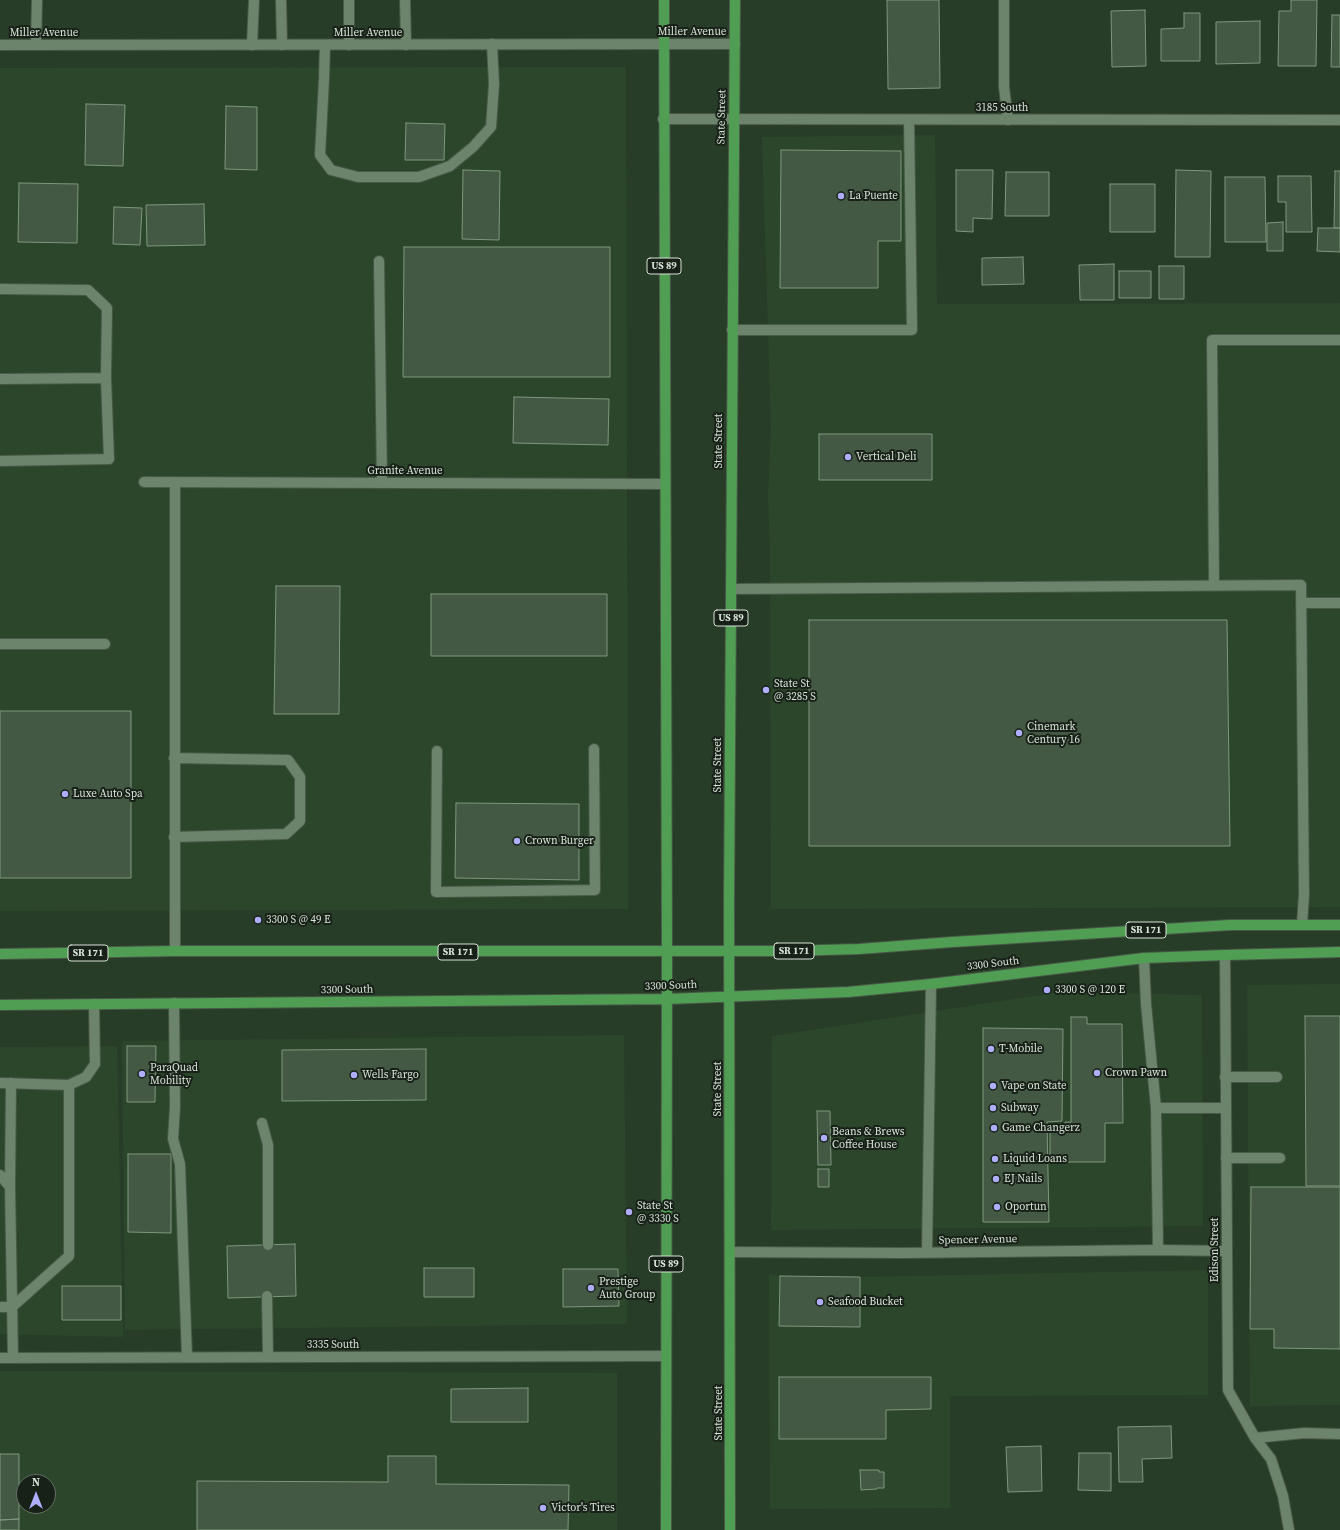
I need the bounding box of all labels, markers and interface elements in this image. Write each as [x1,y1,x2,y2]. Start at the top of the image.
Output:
street label: Miller Avenue [658,25,726,39]
street label: Miller Avenue [10,26,78,40]
street label: Miller Avenue [334,26,402,40]
street label: State Street [715,89,729,145]
street label: 3185 South [976,101,1028,115]
place label: La Puente [849,189,898,203]
marker: La Puente [836,191,846,201]
road number: US 89 [647,258,681,274]
street label: State Street [712,414,726,468]
place label: Vertical Deli [856,450,917,464]
marker: Vertical Deli [843,452,853,462]
street label: Granite Avenue [367,464,443,478]
road number: US 89 [714,610,748,626]
place label: State St @ 3285 S [774,677,816,703]
marker: State St @ 3285 S [761,685,771,695]
place label: Cinemark Century 16 [1027,720,1080,746]
marker: Cinemark Century 16 [1014,728,1024,738]
street label: State Street [711,738,725,792]
place label: Luxe Auto Spa [73,787,143,801]
marker: Luxe Auto Spa [60,789,70,799]
place label: Crown Burger [525,834,594,848]
marker: Crown Burger [512,836,522,846]
place label: 3300 S @ 49 E [266,913,331,927]
marker: 3300 S @ 49 E [253,915,263,925]
road number: SR 171 [1126,922,1166,938]
road number: SR 171 [774,943,814,959]
road number: SR 171 [438,944,478,960]
road number: SR 171 [68,945,108,961]
street label: 3300 South [966,954,1020,974]
street label: 3300 South [644,978,698,994]
street label: 3300 South [321,983,373,997]
place label: 3300 S @ 120 E [1055,983,1125,997]
marker: 3300 S @ 120 E [1042,985,1052,995]
place label: T-Mobile [999,1042,1043,1056]
marker: T-Mobile [986,1044,996,1054]
place label: ParaQuad Mobility [150,1061,198,1087]
street label: State Street [711,1062,725,1116]
place label: Crown Pawn [1105,1066,1167,1080]
place label: Wells Fargo [362,1068,419,1082]
marker: Crown Pawn [1092,1068,1102,1078]
marker: ParaQuad Mobility [137,1069,147,1079]
marker: Wells Fargo [349,1070,359,1080]
place label: Vape on State [1001,1079,1067,1093]
marker: Vape on State [988,1081,998,1091]
place label: Subway [1001,1101,1039,1115]
marker: Subway [988,1103,998,1113]
place label: Game Changerz [1002,1121,1080,1135]
marker: Game Changerz [989,1123,999,1133]
place label: Beans & Brews Coffee House [832,1125,904,1151]
marker: Beans & Brews Coffee House [819,1133,829,1143]
place label: Liquid Loans [1003,1152,1067,1166]
marker: Liquid Loans [990,1154,1000,1164]
place label: EJ Nails [1004,1172,1042,1186]
marker: EJ Nails [991,1174,1001,1184]
place label: State St @ 3330 S [637,1199,679,1225]
place label: Oportun [1005,1200,1047,1214]
marker: Oportun [992,1202,1002,1212]
marker: State St @ 3330 S [624,1207,634,1217]
street label: Edison Street [1208,1218,1222,1282]
street label: Spencer Avenue [939,1233,1017,1247]
road number: US 89 [649,1256,683,1272]
place label: Prestige Auto Group [599,1275,655,1301]
marker: Prestige Auto Group [586,1283,596,1293]
place label: Seafood Bucket [828,1295,903,1309]
marker: Seafood Bucket [815,1297,825,1307]
street label: 3335 South [307,1338,359,1352]
street label: State Street [712,1386,726,1440]
north arrow [16,1474,56,1514]
text: N [32,1475,40,1490]
place label: Victor's Tires [551,1501,615,1515]
marker: Victor's Tires [538,1503,548,1513]

